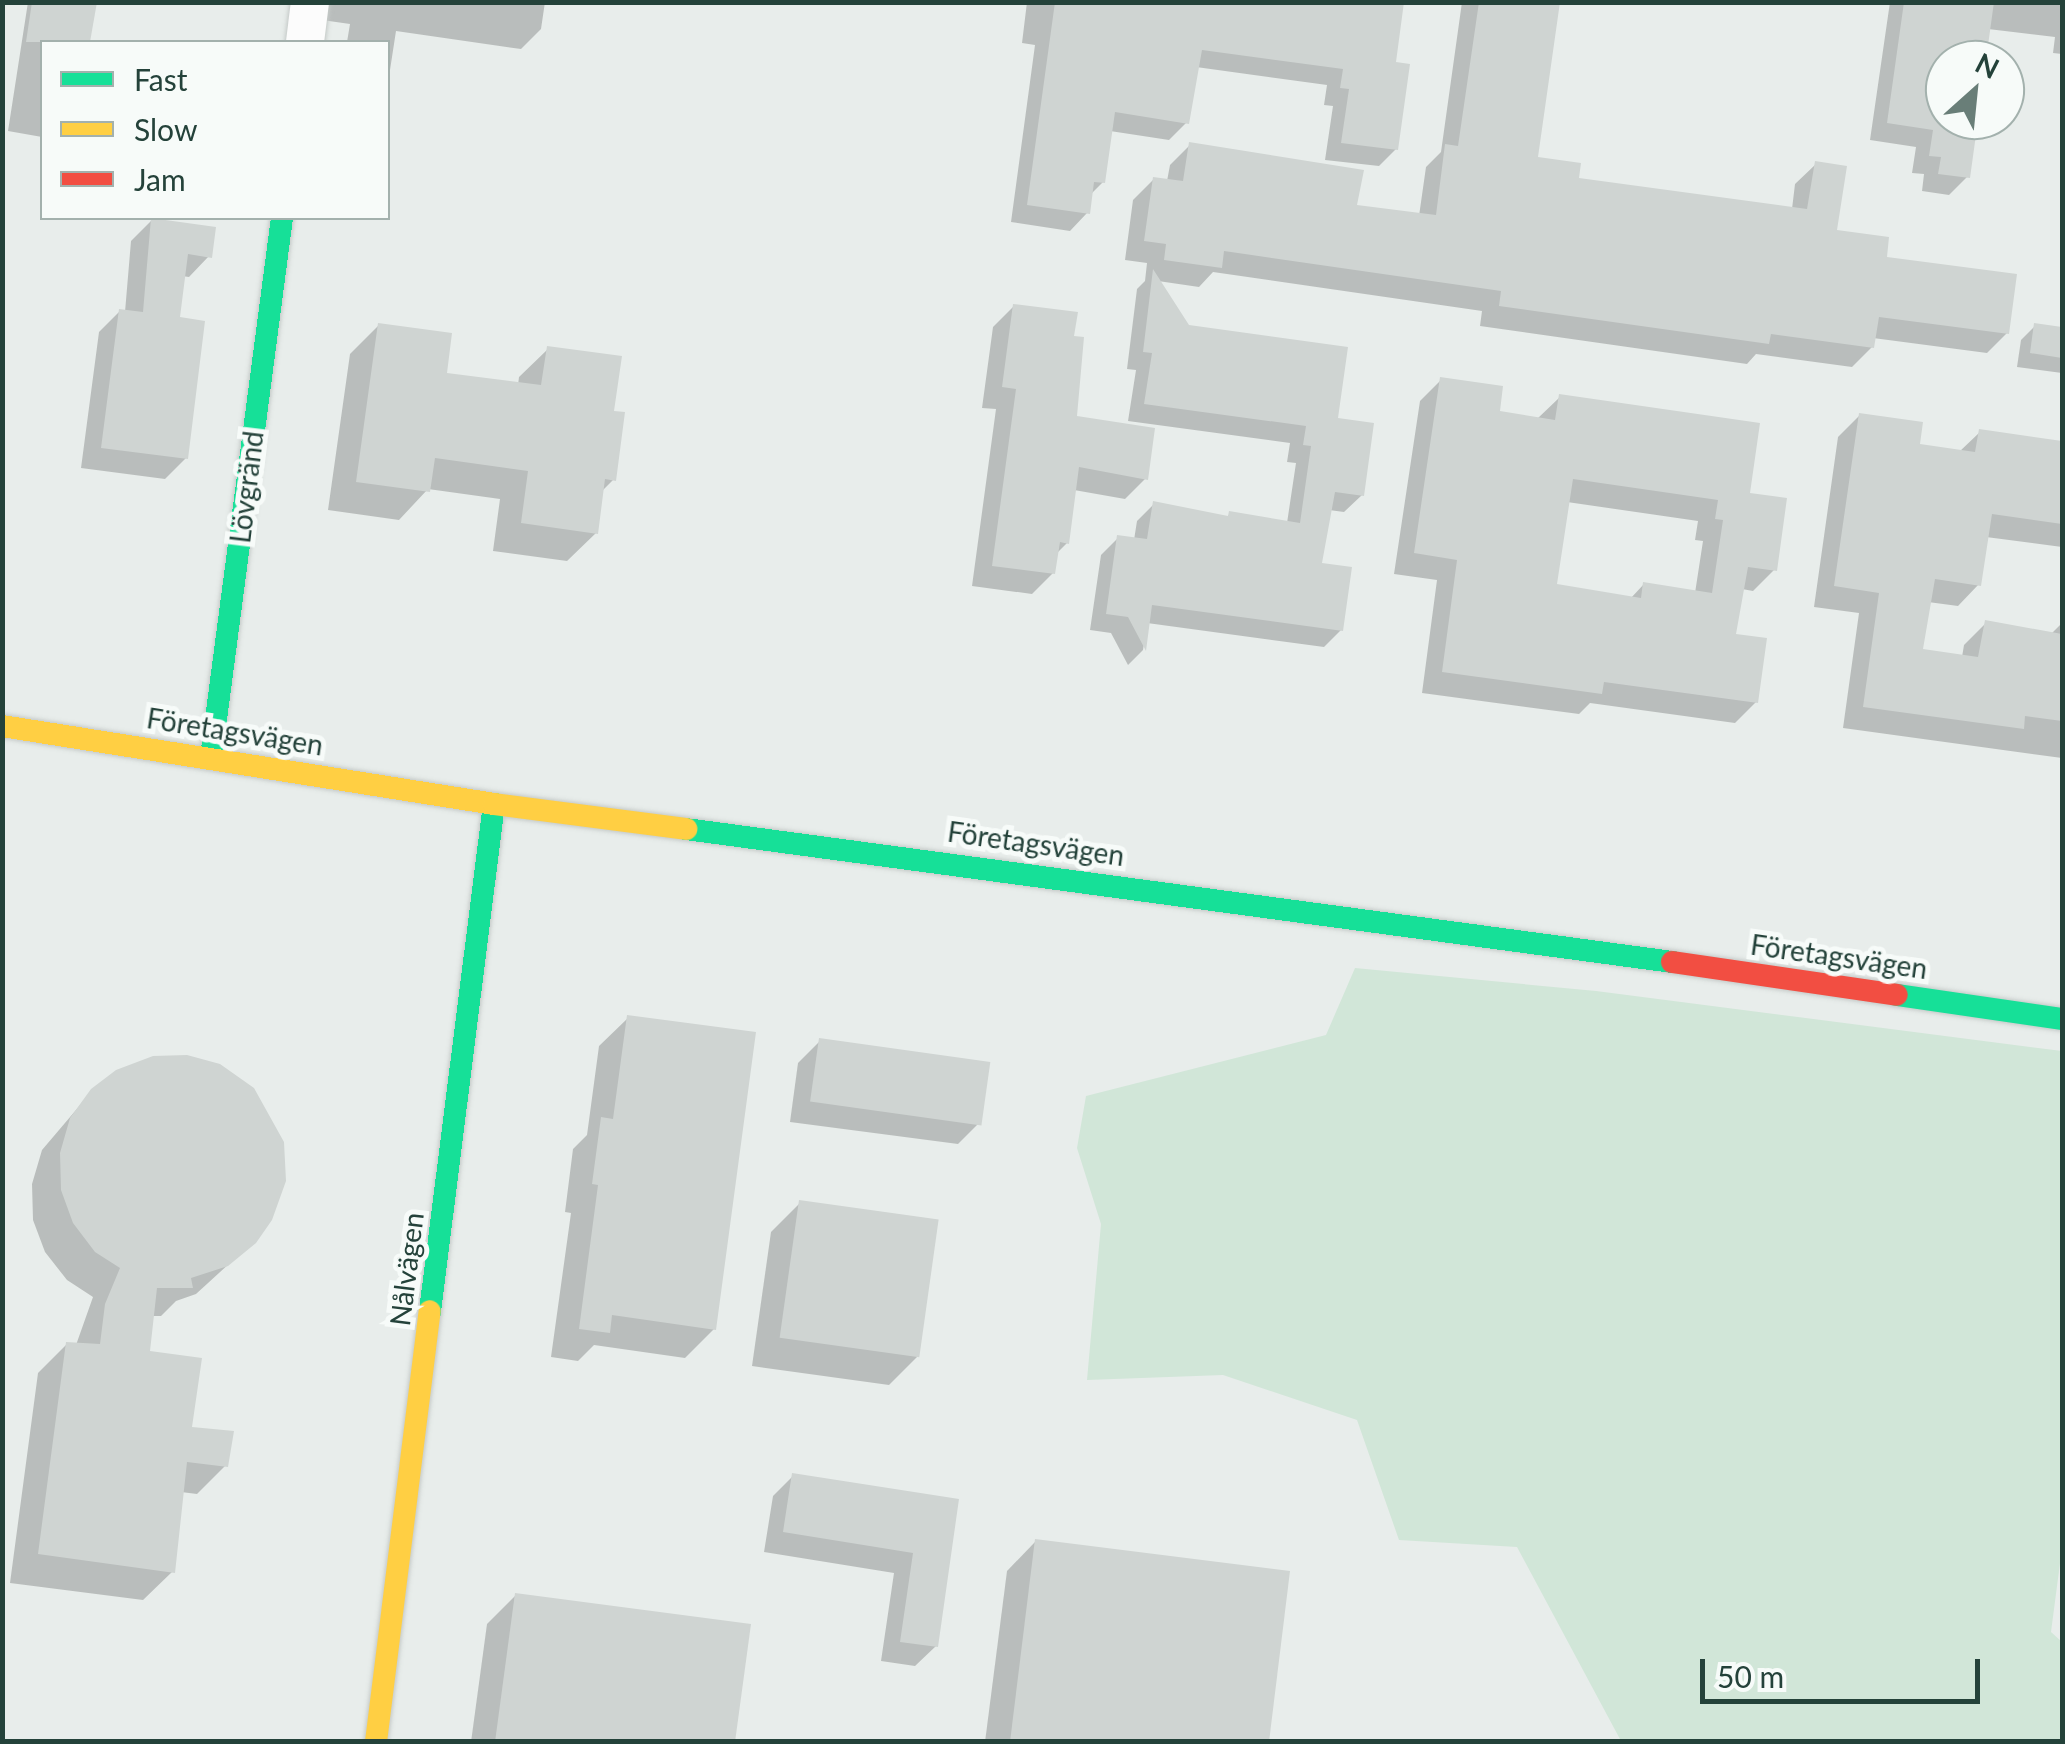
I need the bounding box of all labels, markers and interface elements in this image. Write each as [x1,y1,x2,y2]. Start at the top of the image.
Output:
legend [40,40,390,220]
north arrow [1925,40,2025,140]
text: N [1970,45,2005,85]
text: Fast [134,61,188,97]
text: Slow [134,111,197,147]
text: Jam [134,161,186,197]
street label: Lövgränd [222,429,270,545]
street label: Företagsvägen [144,700,326,762]
street label: Företagsvägen [946,814,1126,872]
street label: Företagsvägen [1749,927,1929,985]
street label: Nålvägen [382,1210,430,1328]
scale bar [1705,1639,1985,1701]
text: 50 m [1717,1658,1784,1694]

